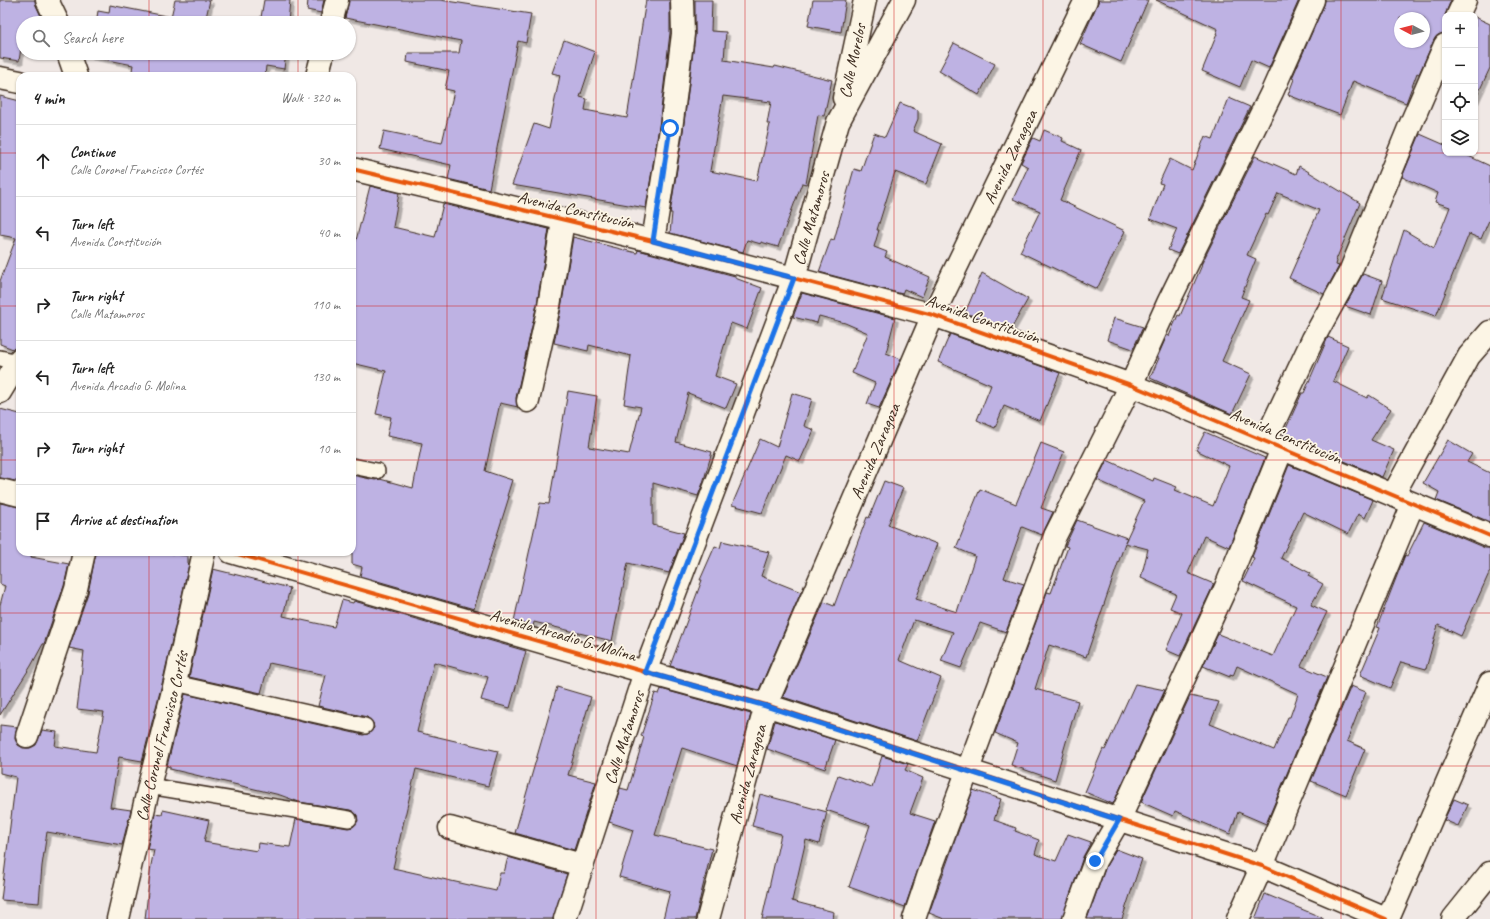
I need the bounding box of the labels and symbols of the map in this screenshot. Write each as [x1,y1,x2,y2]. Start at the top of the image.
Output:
north arrow [1394,12,1430,48]
street label: Calle Morelos [834,20,870,100]
street label: Avenida Zaragoza [978,105,1042,207]
route start [661,119,679,137]
street label: Calle Matamoros [788,167,835,268]
street label: Avenida Constitución [516,186,638,234]
street label: Avenida Constitución [923,290,1044,349]
street label: Avenida Zaragoza [845,399,905,502]
street label: Avenida Constitución [1227,403,1346,469]
street label: Avenida Arcadio G. Molina [488,604,640,666]
street label: Calle Coronel Francisco Cortés [131,647,193,823]
street label: Calle Matamoros [599,686,649,787]
street label: Avenida Zaragoza [724,721,771,826]
route end [1086,852,1104,870]

